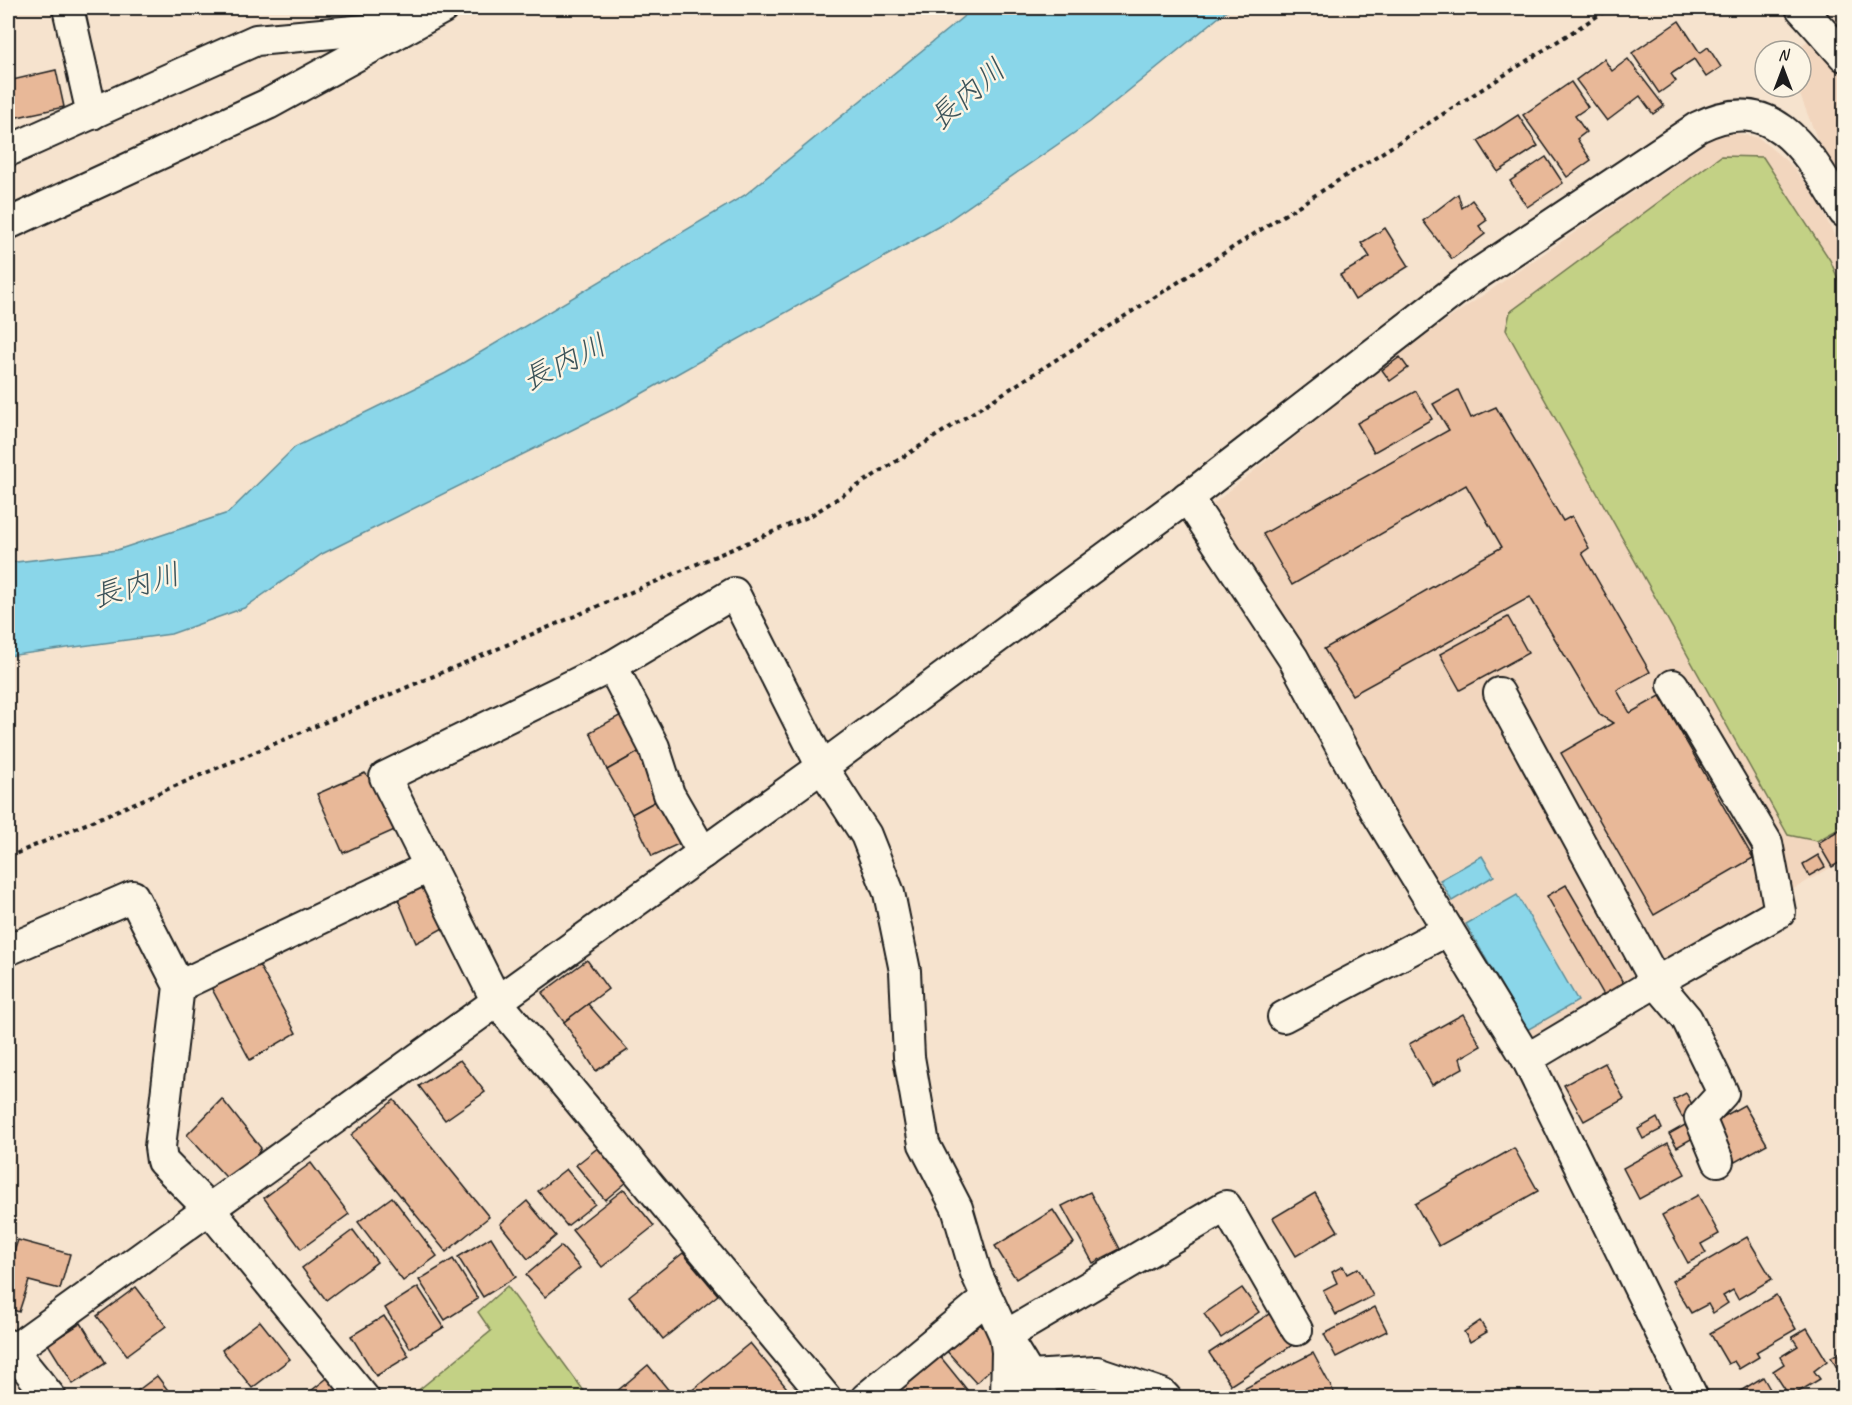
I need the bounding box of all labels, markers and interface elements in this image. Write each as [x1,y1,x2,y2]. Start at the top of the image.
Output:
north arrow [1753,39,1813,99]
text: N [1778,45,1791,65]
water label: 長内川 [921,50,1013,138]
water label: 長内川 [515,325,613,399]
water label: 長内川 [88,554,184,616]

